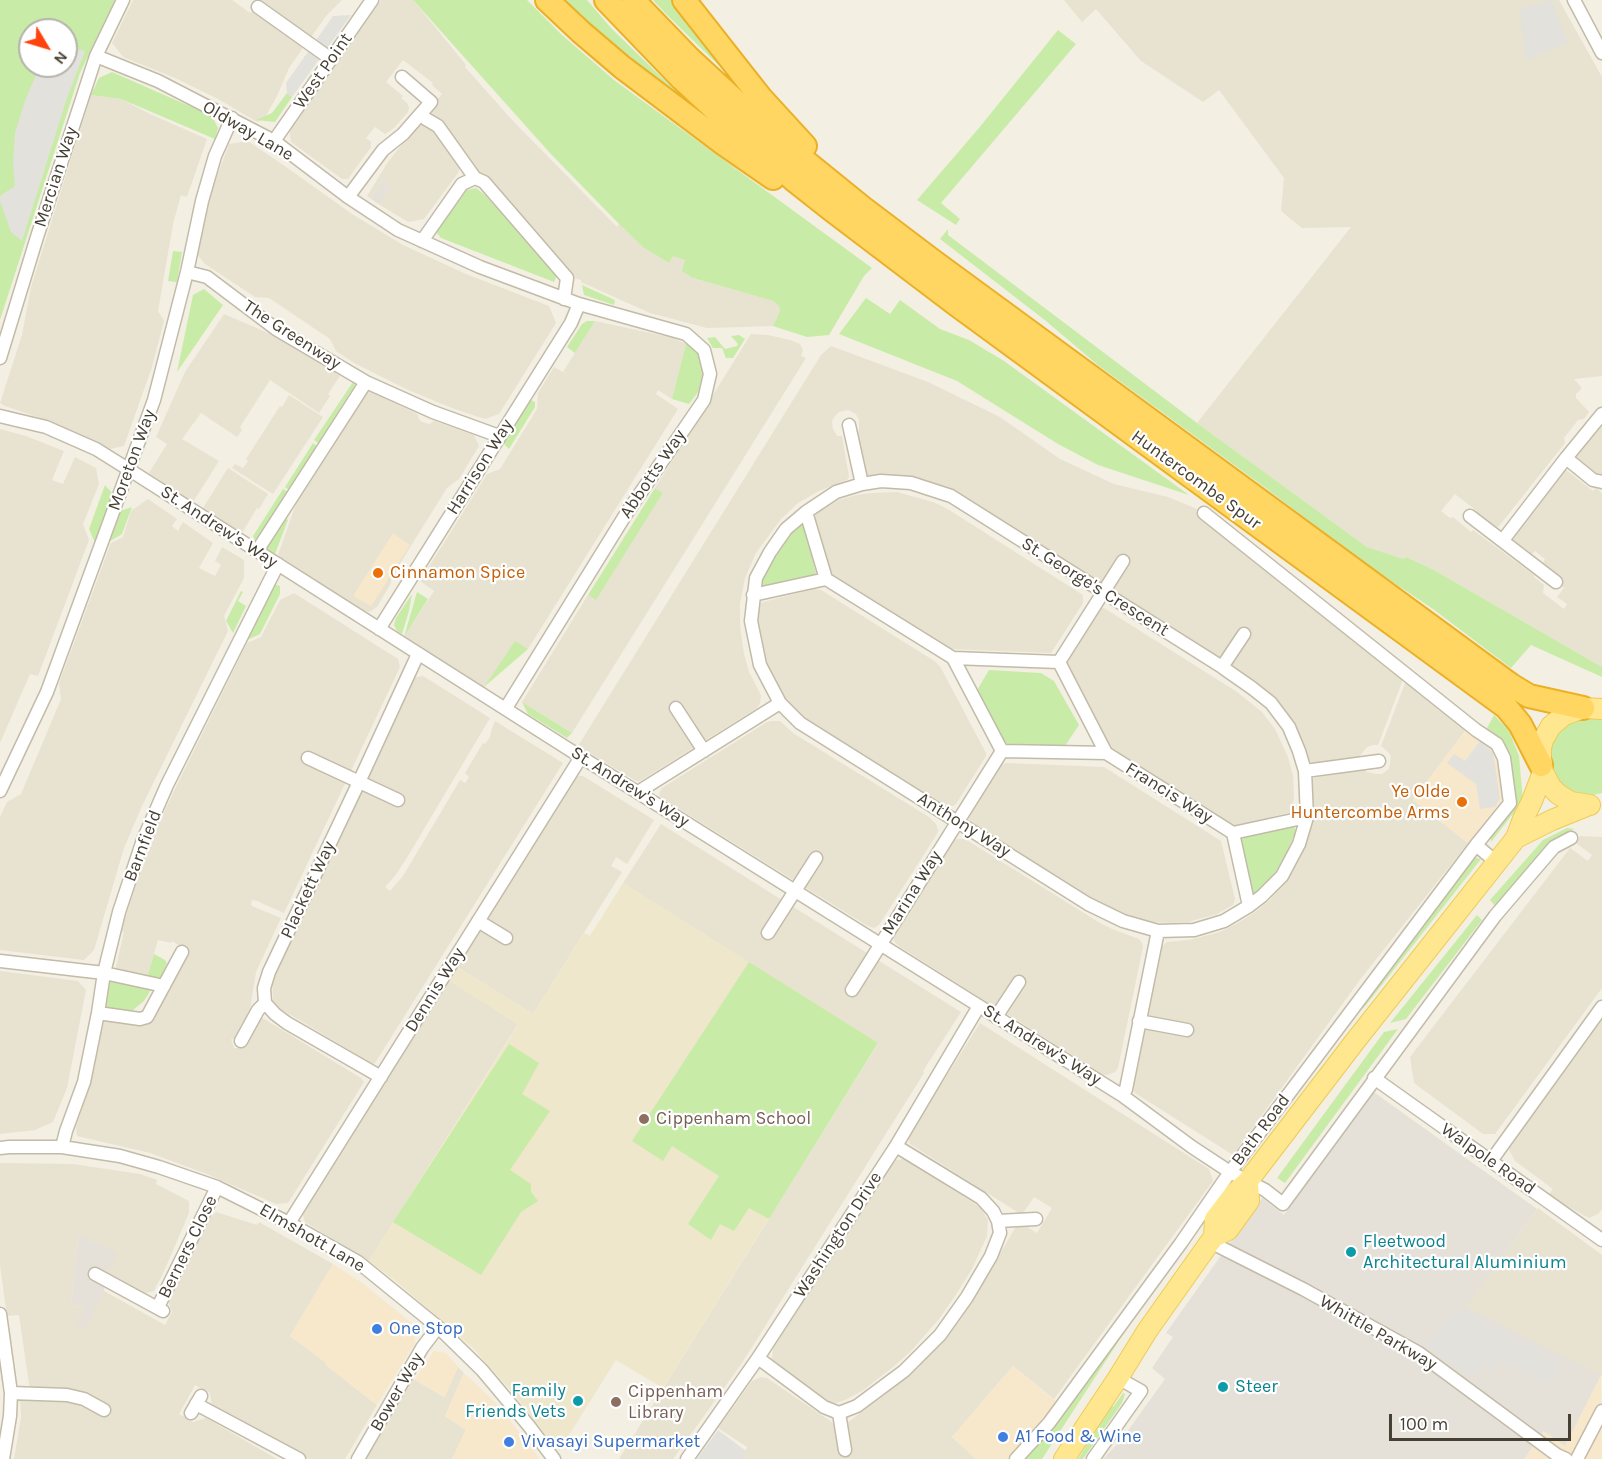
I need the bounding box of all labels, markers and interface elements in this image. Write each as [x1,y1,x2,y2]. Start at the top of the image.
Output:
north arrow [18,18,78,78]
street label: West Point [289,29,357,113]
text: N [50,48,72,69]
street label: Oldway Lane [199,96,297,166]
street label: Mercian Way [30,124,82,230]
street label: The Greenway [239,295,345,375]
street label: Moreton Way [104,406,160,514]
street label: Harrison Way [442,415,518,519]
street label: Abbotts Way [615,425,691,523]
street label: Huntercombe Spur [1127,426,1265,534]
street label: St. Andrew's Way [156,481,282,573]
street label: St. George's Crescent [1017,533,1173,641]
place label: Cinnamon Spice [390,562,525,584]
marker: Cinnamon Spice [371,566,385,580]
street label: St. Andrew's Way [567,742,693,832]
street label: Francis Way [1121,758,1217,828]
place label: Ye Olde Huntercombe Arms [1290,781,1450,824]
street label: Anthony Way [913,788,1015,862]
marker: Ye Olde Huntercombe Arms [1455,795,1469,809]
street label: Barnfield [119,807,167,885]
street label: Plackett Way [276,838,340,942]
street label: Marina Way [877,847,947,939]
street label: Dennis Way [400,944,470,1036]
street label: St. Andrew's Way [979,1000,1105,1090]
street label: Bath Road [1227,1090,1295,1170]
place label: Cippenham School [656,1108,811,1130]
marker: Cippenham School [637,1112,651,1126]
street label: Walpole Road [1436,1118,1540,1200]
street label: Washington Drive [789,1168,887,1302]
street label: Berners Close [154,1192,222,1302]
street label: Elmshott Lane [255,1199,369,1277]
place label: Fleetwood Architectural Aluminium [1363,1231,1567,1274]
marker: Fleetwood Architectural Aluminium [1344,1245,1358,1259]
street label: Whittle Parkway [1315,1291,1441,1375]
place label: One Stop [389,1318,463,1340]
marker: One Stop [370,1322,384,1336]
street label: Bower Way [366,1349,428,1435]
place label: Steer [1235,1376,1278,1398]
place label: Family Friends Vets [465,1380,566,1422]
marker: Steer [1216,1380,1230,1394]
place label: Cippenham Library [628,1381,723,1424]
marker: Family Friends Vets [571,1394,585,1408]
marker: Cippenham Library [609,1395,623,1409]
scale bar [1392,1402,1574,1440]
text: 100 m [1400,1413,1448,1435]
place label: A1 Food & Wine [1015,1426,1141,1448]
marker: A1 Food & Wine [996,1430,1010,1444]
place label: Vivasayi Supermarket [521,1431,700,1453]
marker: Vivasayi Supermarket [502,1435,516,1449]

